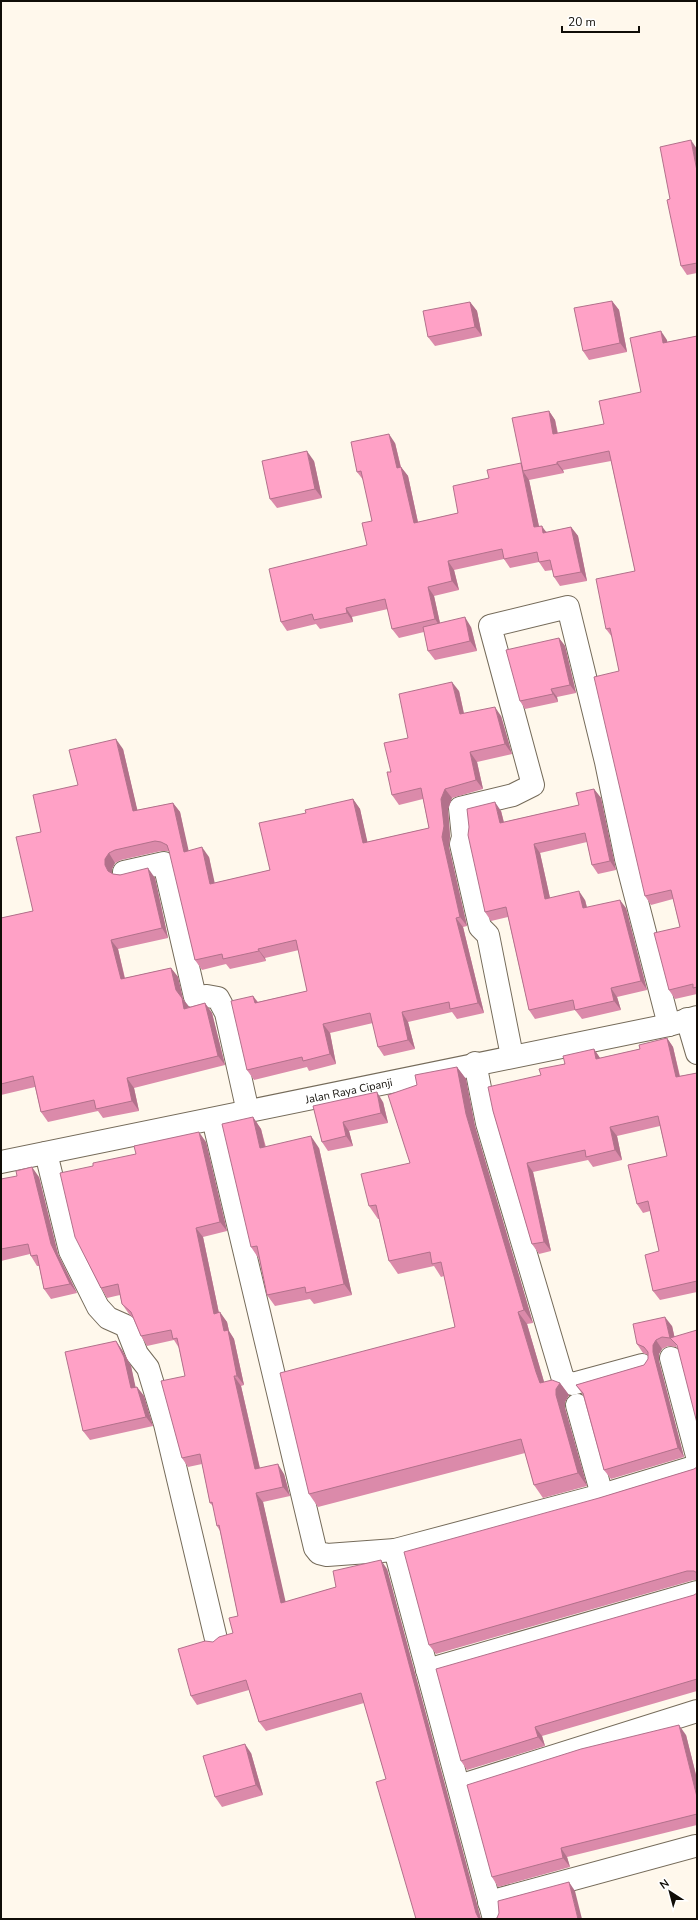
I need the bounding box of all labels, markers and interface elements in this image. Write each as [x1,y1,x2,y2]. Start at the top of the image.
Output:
scale bar [562,8,639,34]
text: 20 m [568,14,596,30]
street label: Jalan Raya Cipanji [303,1074,394,1107]
north arrow [650,1872,690,1912]
text: N [657,1876,672,1893]

